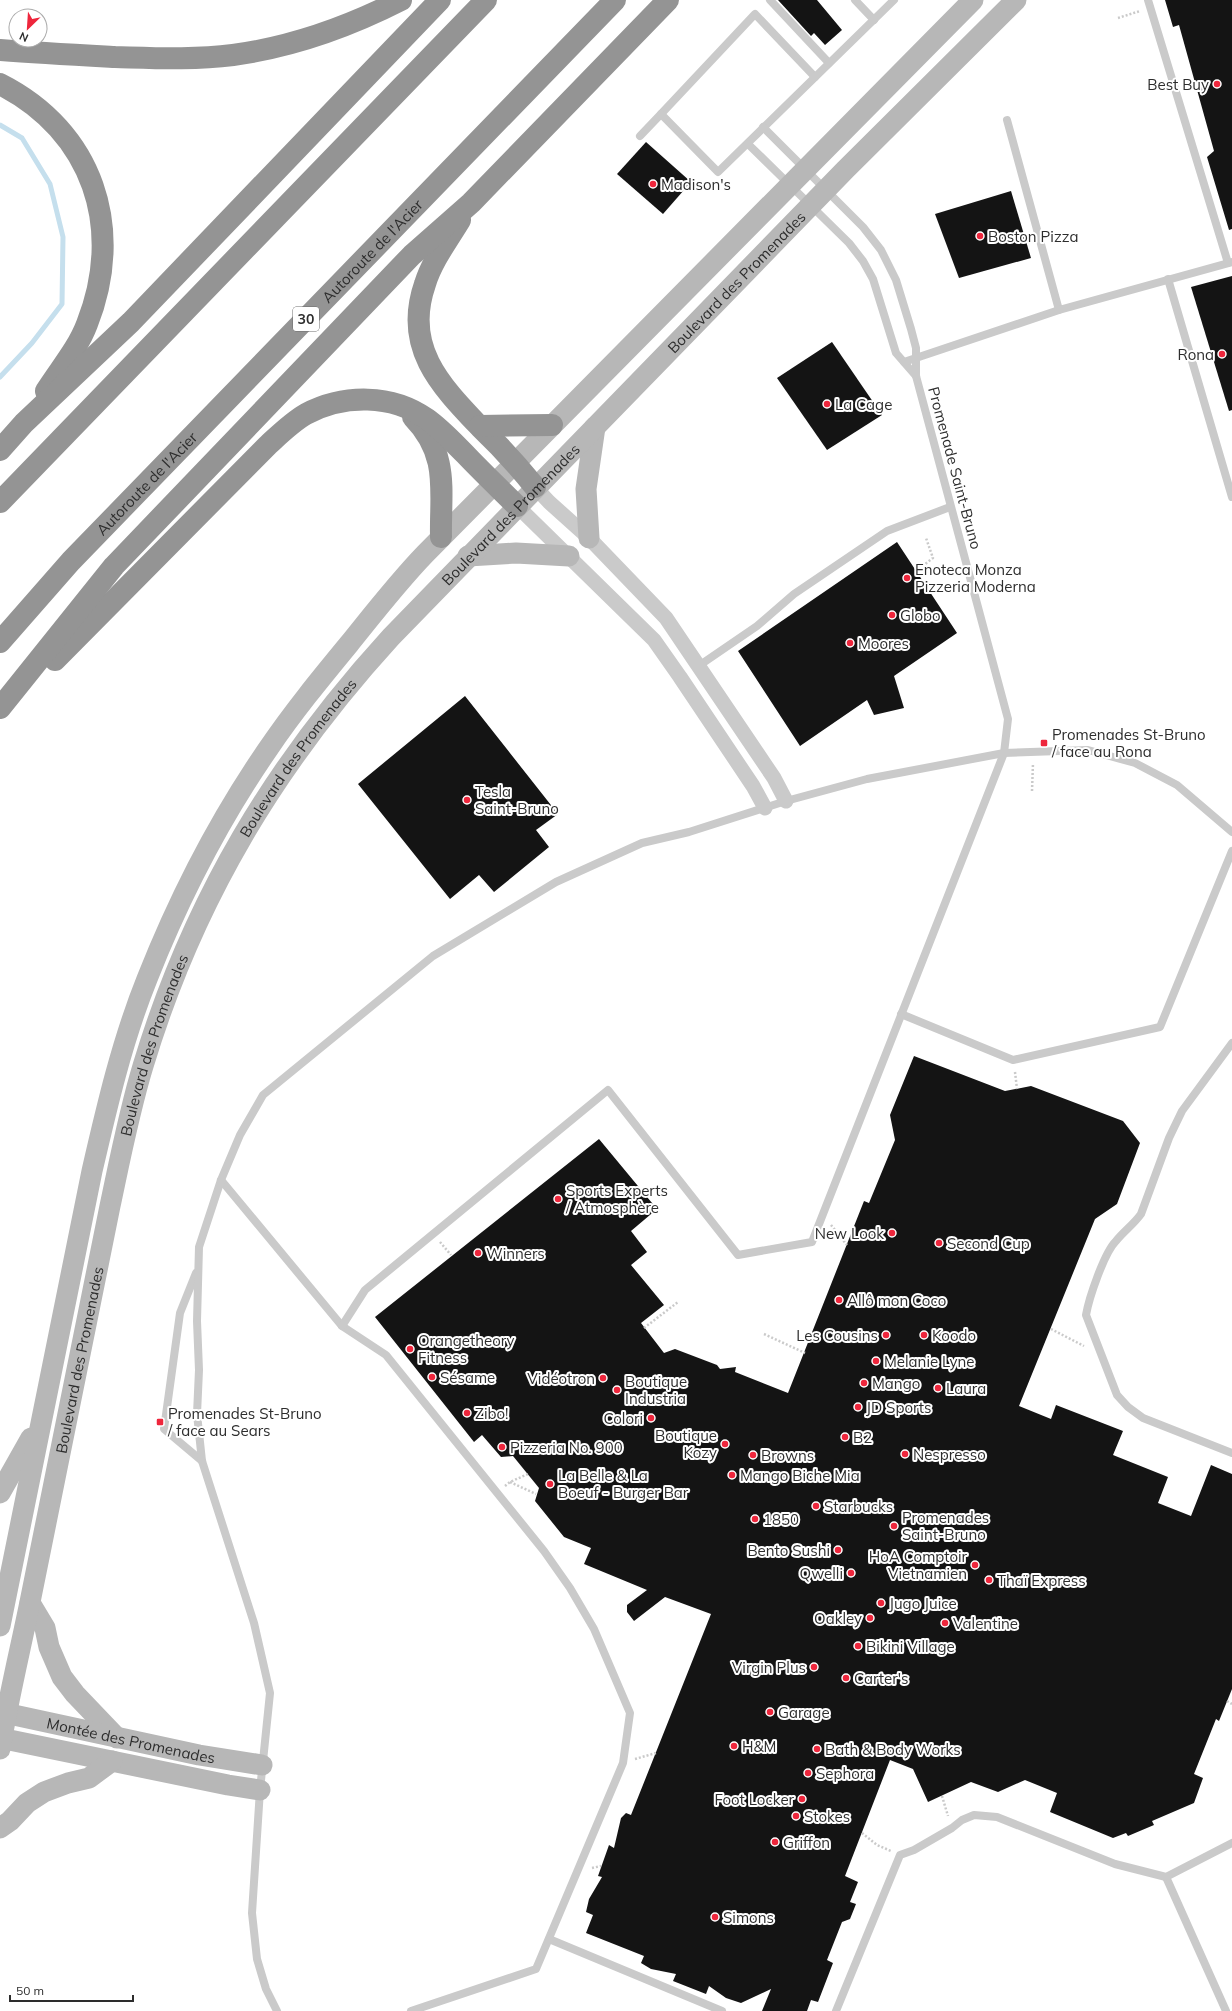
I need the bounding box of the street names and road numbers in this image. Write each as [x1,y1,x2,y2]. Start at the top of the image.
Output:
street label: Autoroute de l'Acier [317,195,427,306]
street label: Boulevard des Promenades [663,207,809,357]
road number: 30 [293,307,319,331]
street label: Promenade Saint-Bruno [924,385,986,551]
street label: Autoroute de l'Acier [92,427,201,539]
street label: Boulevard des Promenades [437,439,583,589]
street label: Boulevard des Promenades [235,674,360,840]
street label: Boulevard des Promenades [116,951,192,1138]
street label: Boulevard des Promenades [51,1265,107,1455]
street label: Montée des Promenades [45,1713,217,1767]

